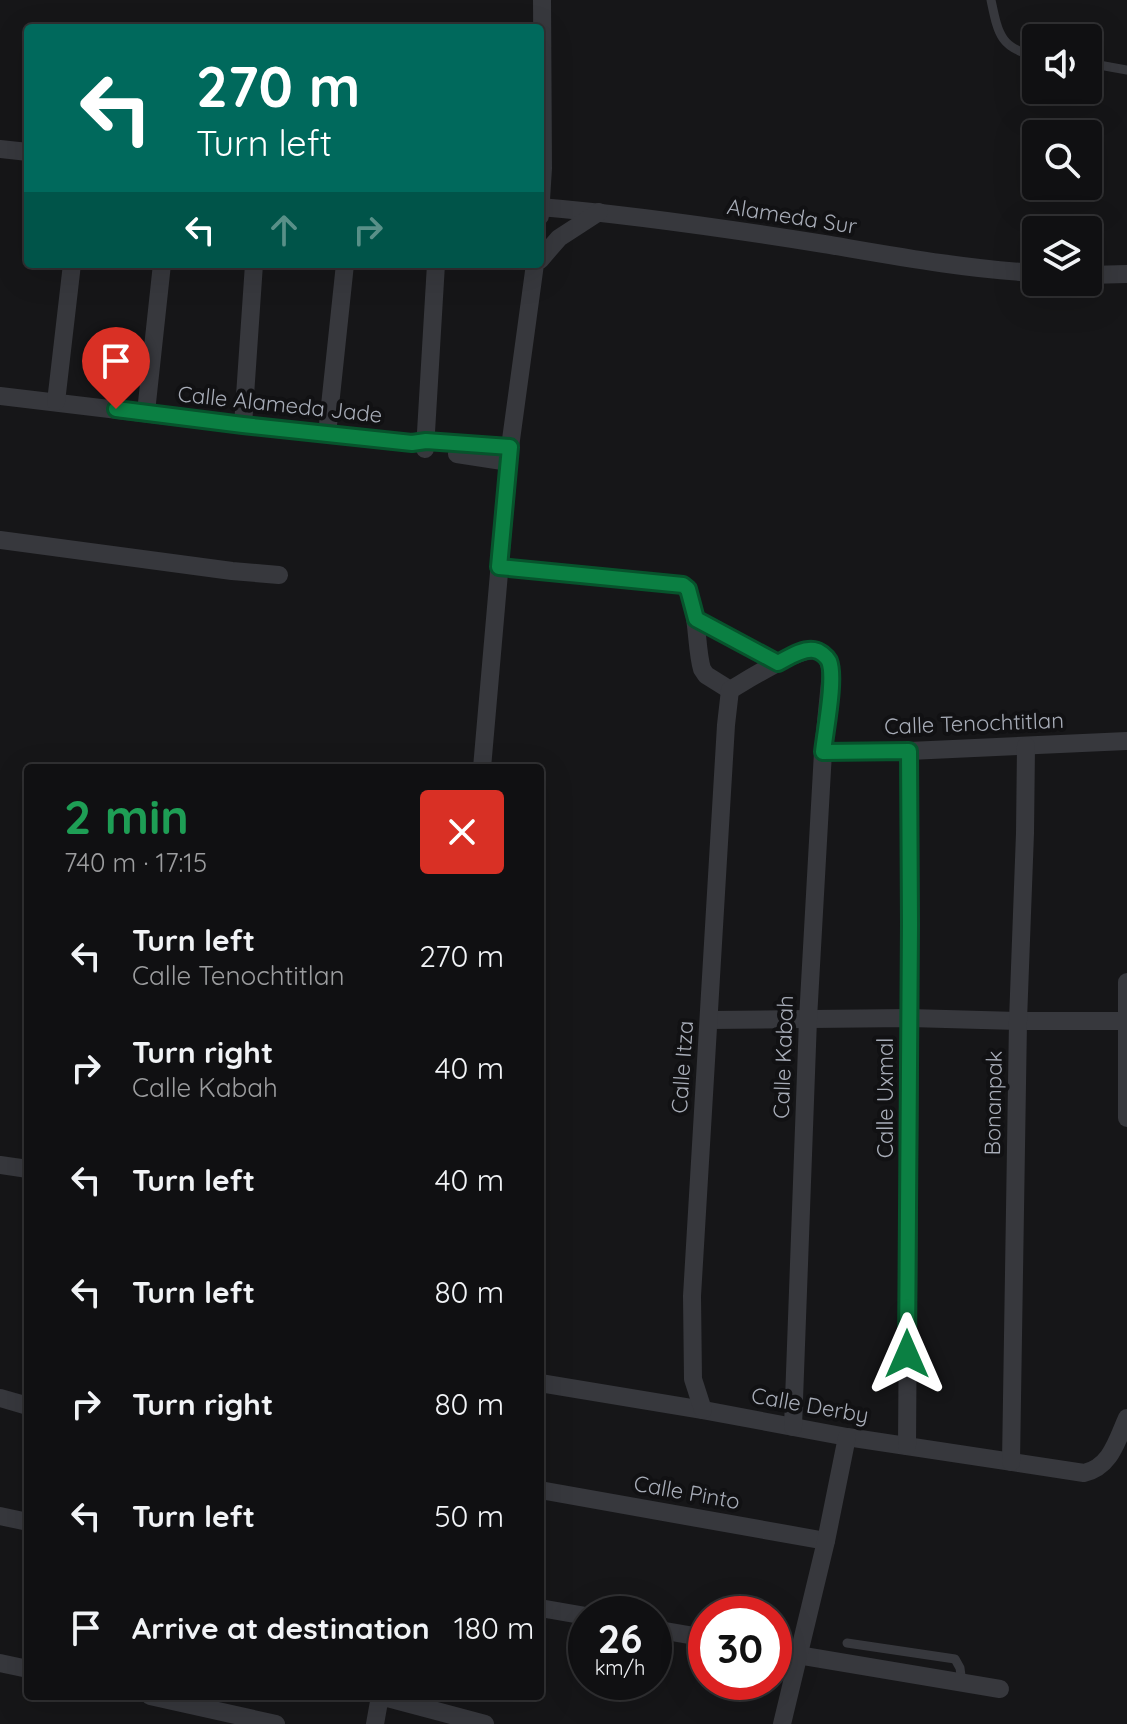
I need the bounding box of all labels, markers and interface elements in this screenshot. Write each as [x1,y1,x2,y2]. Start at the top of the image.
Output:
map controls [1022,24,1102,296]
button: sound [1022,24,1102,104]
text: 270 m [196,51,360,121]
icon: left [64,56,168,160]
text: Turn left [196,120,332,165]
button: search [1022,120,1102,200]
street label: Alameda Sur [725,192,859,240]
icon: left [178,208,222,252]
icon: ahead [262,208,306,252]
icon: right [346,208,390,252]
button: layers [1022,216,1102,296]
pin [82,327,150,409]
icon: arrive [94,339,138,383]
street label: Calle Alameda Jade [176,379,384,429]
street label: Calle Tenochtitlan [884,706,1064,740]
text: 2 min [64,786,189,846]
button: close [420,790,504,874]
text: 740 m · 17:15 [64,846,207,879]
text: Turn left [132,921,255,959]
icon: left [64,934,108,978]
text: 270 m [419,937,504,975]
text: Calle Tenochtitlan [132,959,344,992]
street label: Calle Kabah [767,995,799,1119]
street label: Calle Itza [665,1020,699,1114]
text: Turn right [132,1033,273,1071]
street label: Calle Uxmal [871,1038,899,1158]
icon: right [64,1046,108,1090]
text: 40 m [435,1049,504,1087]
street label: Bonanpak [978,1050,1008,1156]
text: Calle Kabah [132,1071,278,1104]
icon: left [64,1158,108,1202]
text: Turn left [132,1161,255,1199]
text: 40 m [435,1161,504,1199]
icon: left [64,1270,108,1314]
text: Turn left [132,1273,255,1311]
text: 80 m [434,1273,504,1311]
position arrow [865,1312,949,1396]
street label: Calle Derby [749,1381,871,1429]
icon: right [64,1382,108,1426]
text: Turn right [132,1385,273,1423]
text: 80 m [434,1385,504,1423]
street label: Calle Pinto [632,1469,742,1515]
icon: left [64,1494,108,1538]
text: Turn left [132,1497,255,1535]
text: 50 m [434,1497,504,1535]
speed limit sign: 30 [688,1596,792,1700]
icon: arrive [64,1606,108,1650]
text: Arrive at destination [132,1609,430,1647]
text: 180 m [454,1609,534,1647]
text: 26 [598,1613,642,1663]
text: km/h [595,1655,645,1680]

